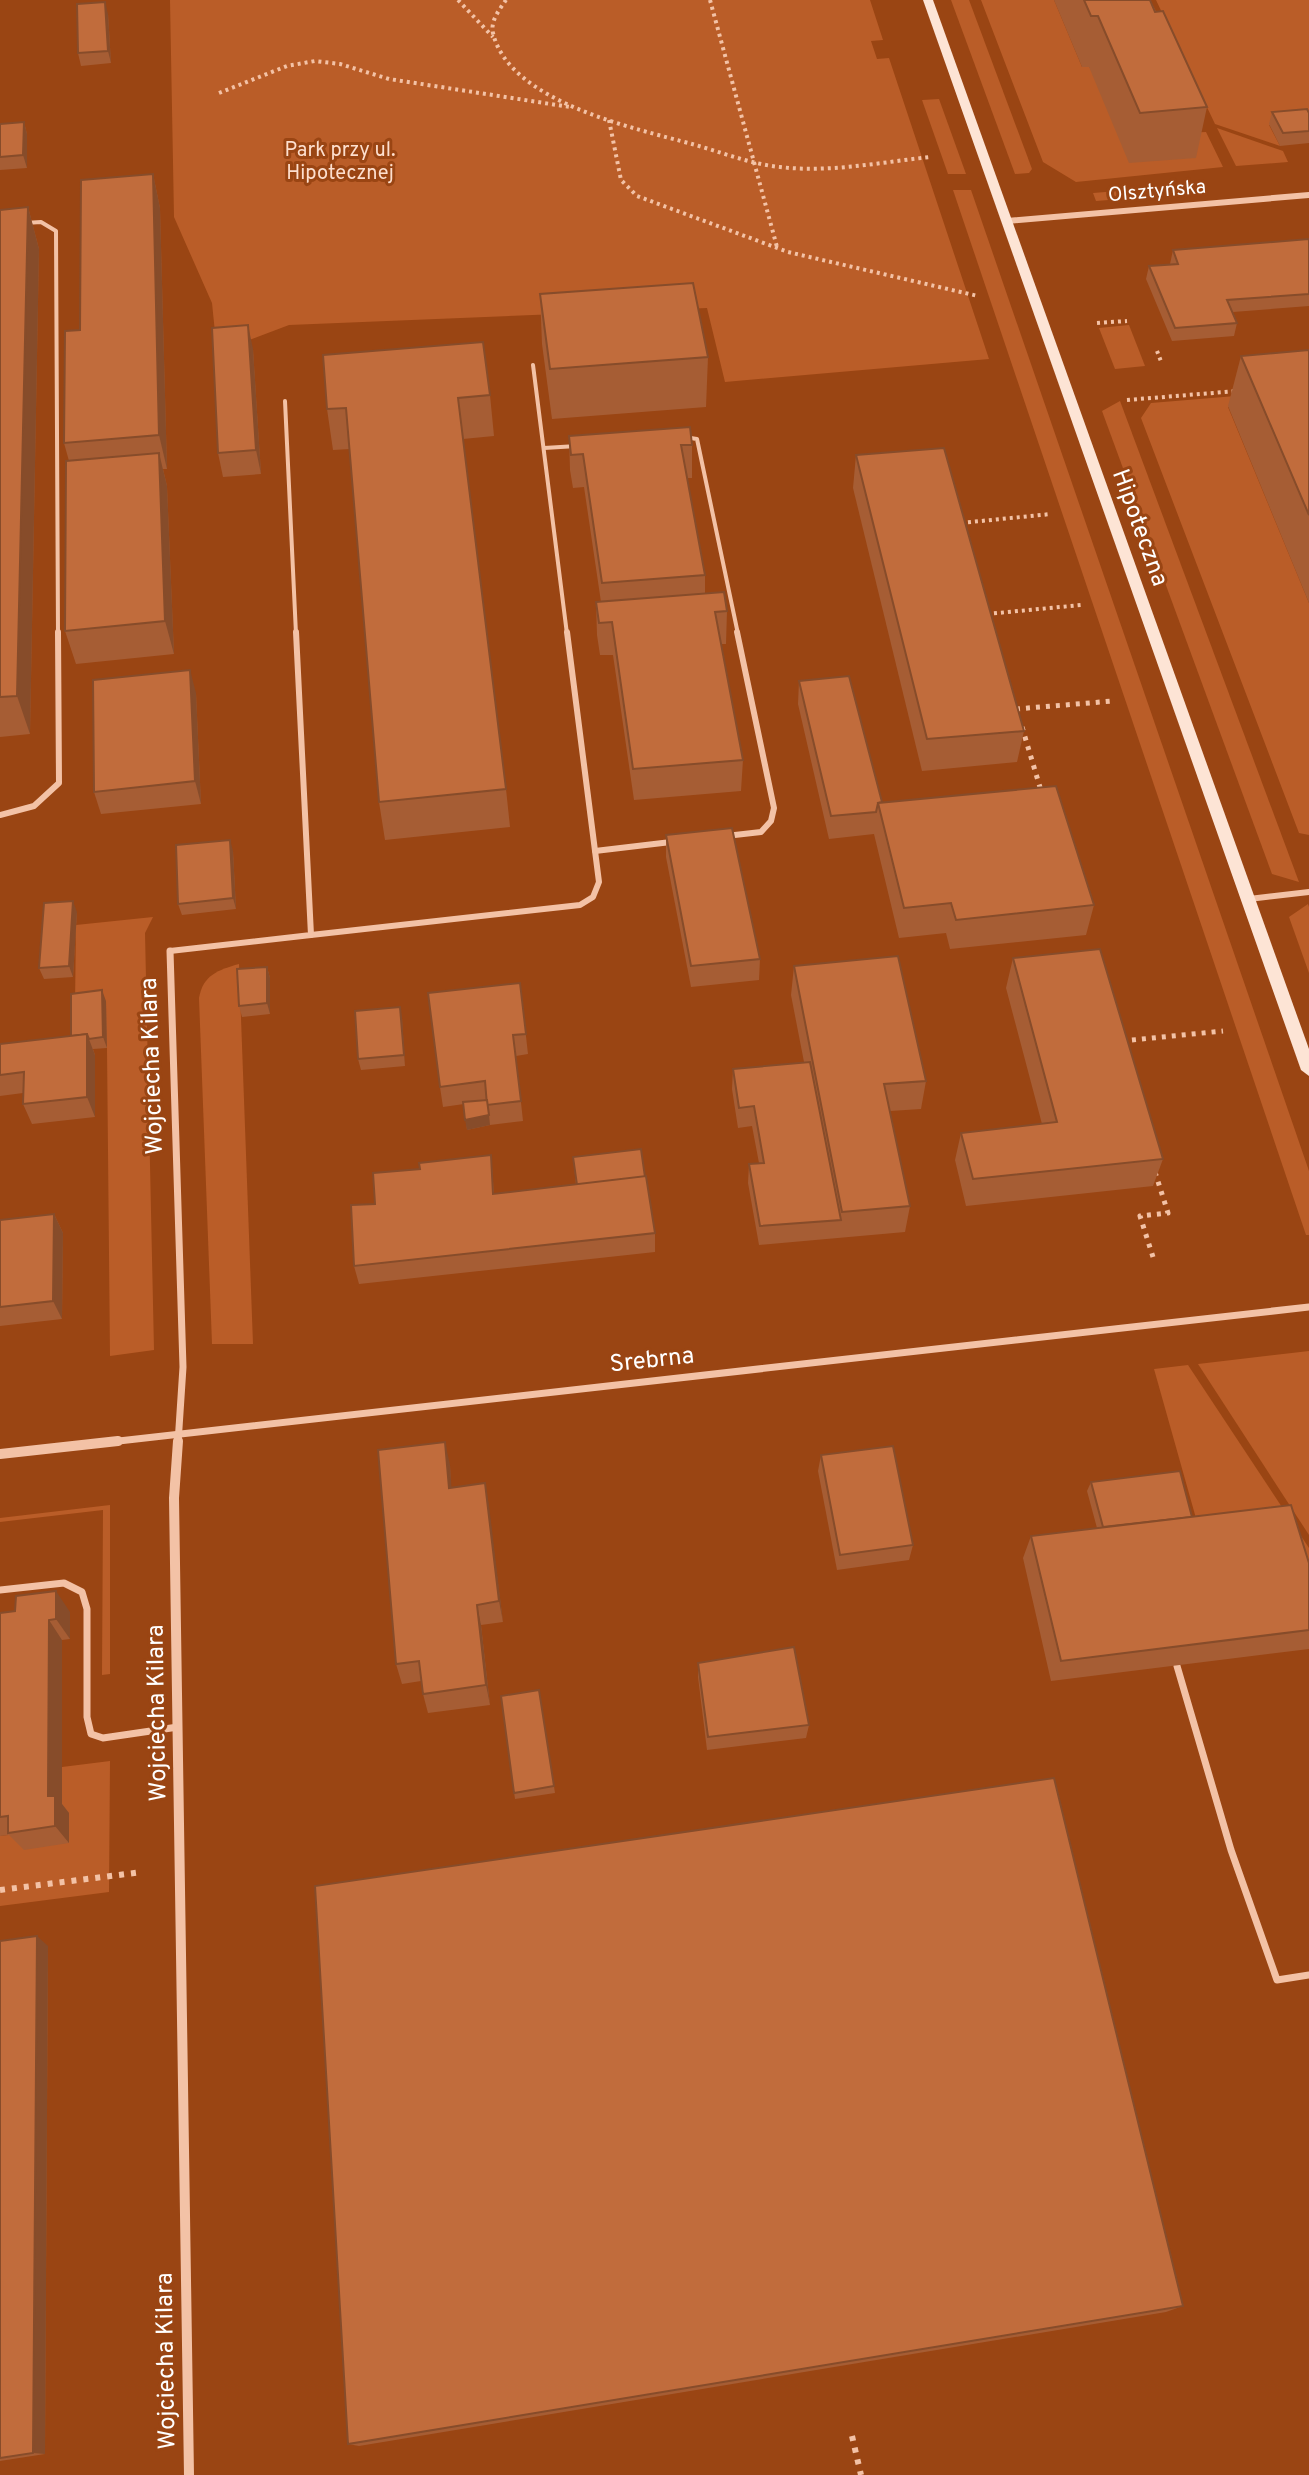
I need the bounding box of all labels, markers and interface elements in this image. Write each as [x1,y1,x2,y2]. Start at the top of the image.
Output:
park label: Park przy ul. Hipotecznej [285,138,395,187]
street label: Olsztyńska [1107,175,1207,209]
street label: Hipoteczna [1104,465,1174,591]
street label: Wojciecha Kilara [135,977,171,1155]
street label: Srebrna [608,1342,696,1380]
street label: Wojciecha Kilara [141,1624,175,1802]
street label: Wojciecha Kilara [150,2272,184,2450]

